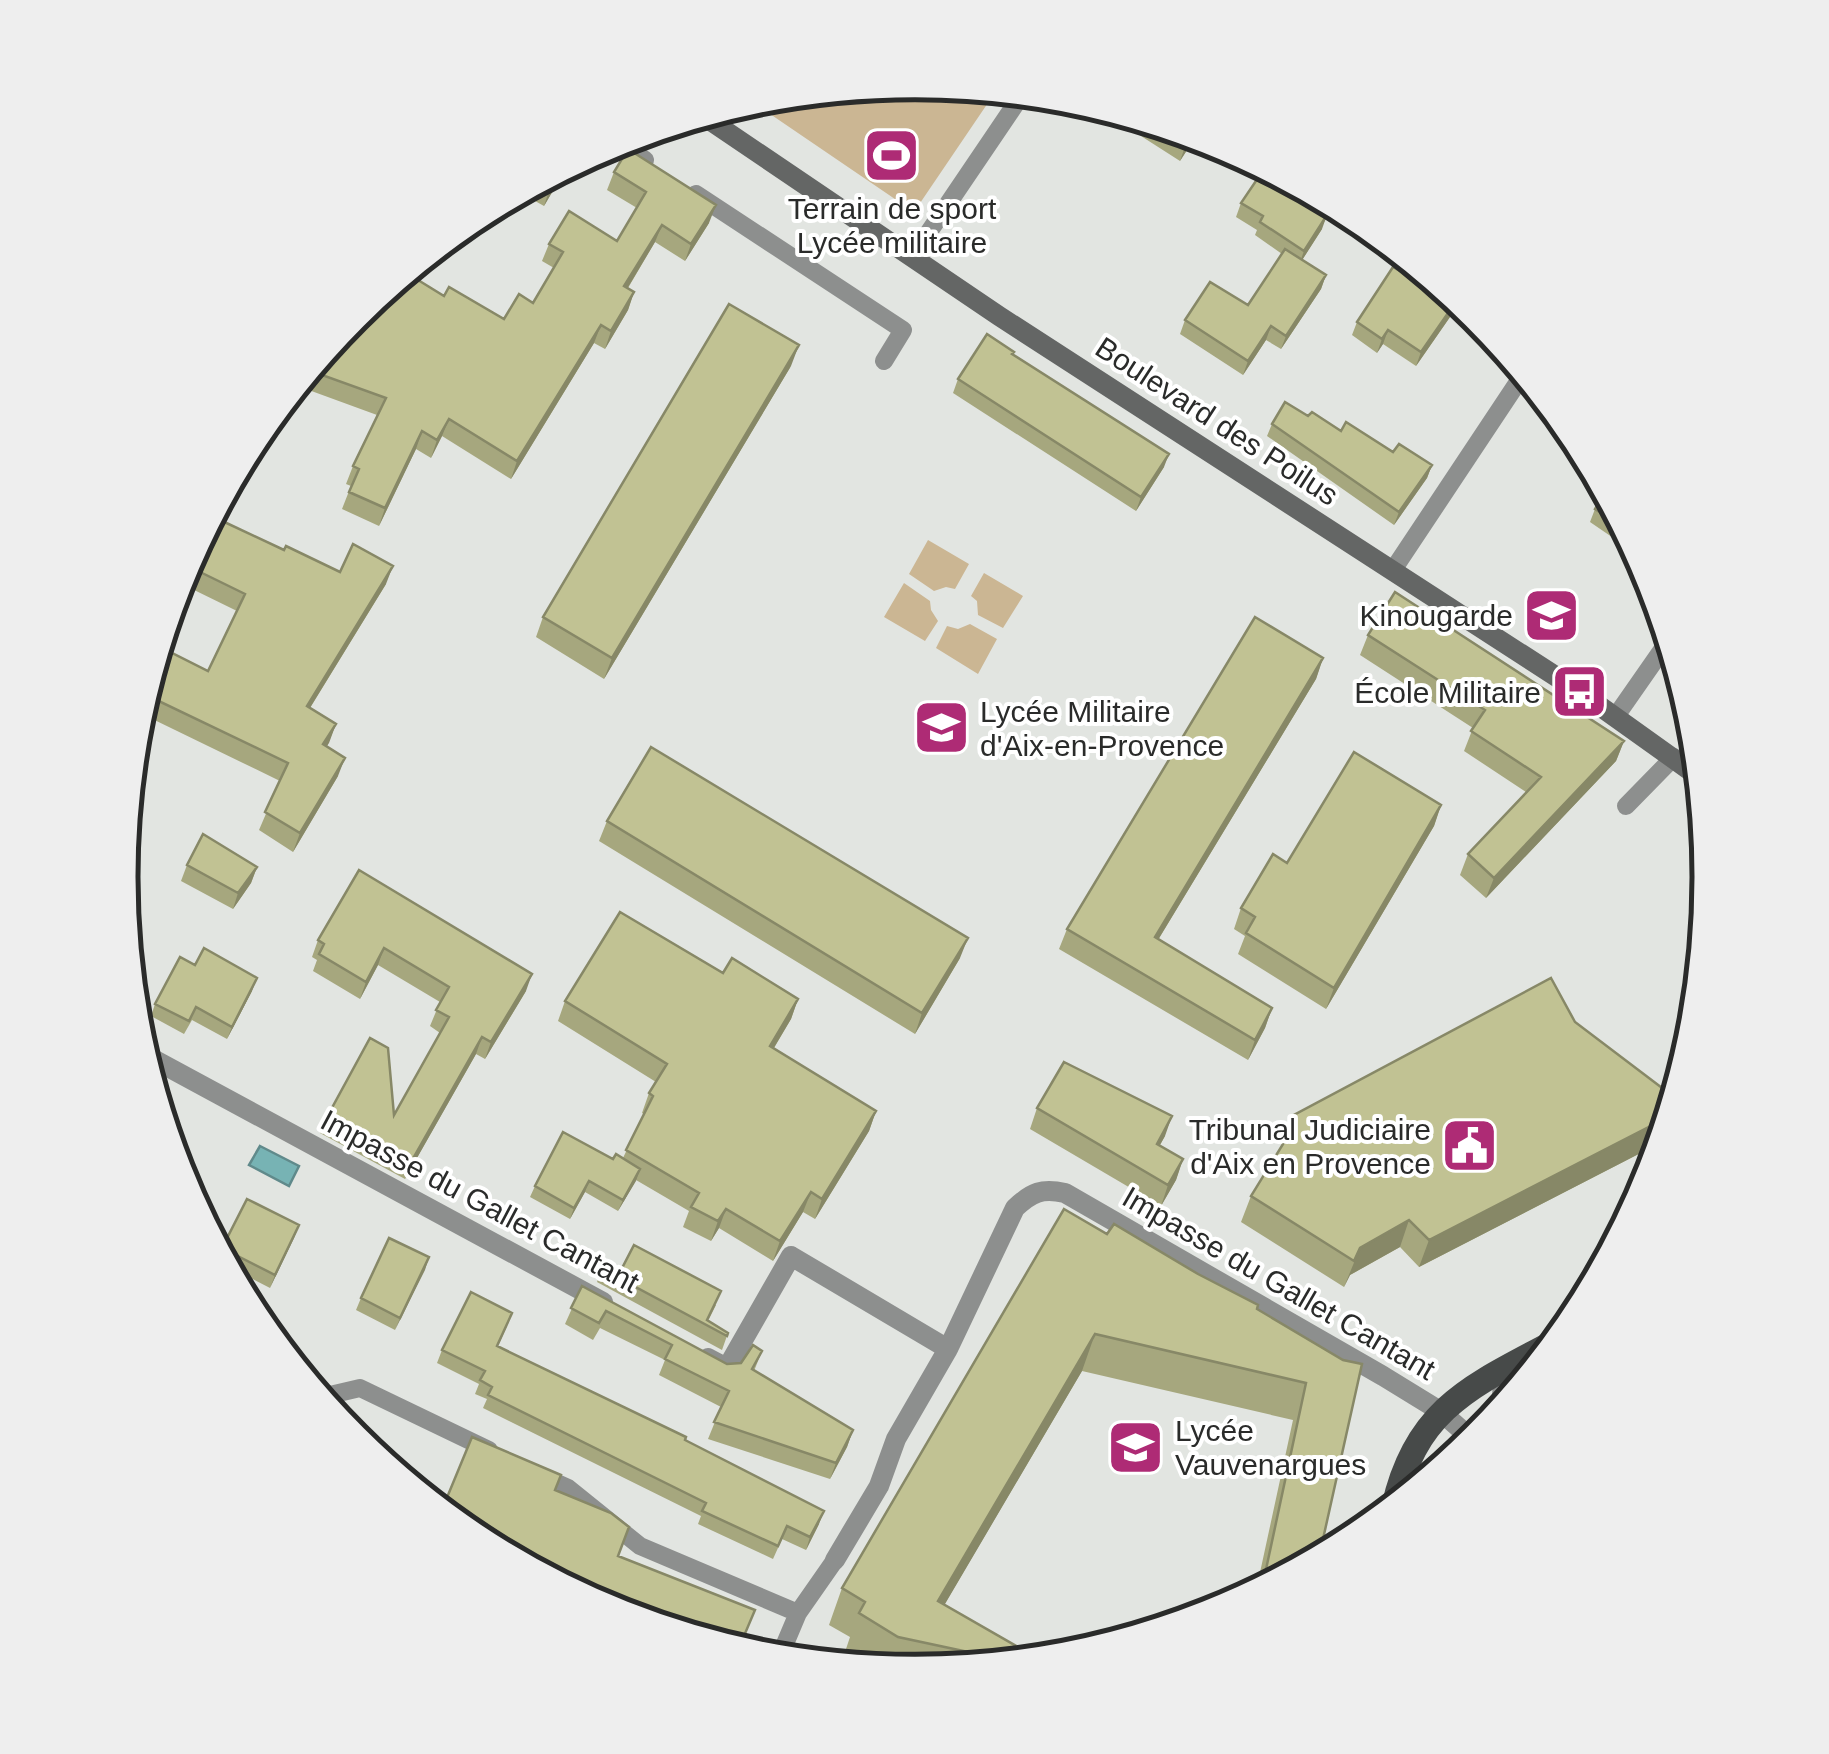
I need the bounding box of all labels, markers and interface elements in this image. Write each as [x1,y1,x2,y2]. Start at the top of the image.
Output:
sports icon: Terrain de sport Lycée militaire [862,126,922,186]
place label: Terrain de sport Lycée militaire [788,192,997,259]
street label: Boulevard des Poilus [1090,330,1344,512]
school or university icon: Kinougarde [1522,585,1582,645]
place label: Kinougarde [1360,599,1513,632]
bus stop icon: École Militaire [1550,662,1610,722]
place label: École Militaire [1354,676,1541,709]
place label: Lycée Militaire d'Aix-en-Provence [980,695,1224,762]
school or university icon: Lycée Militaire d'Aix-en-Provence [911,698,971,758]
street label: Impasse du Gallet Cantant [315,1103,645,1299]
place label: Tribunal Judiciaire d'Aix en Provence [1189,1113,1431,1180]
public building icon: Tribunal Judiciaire d'Aix en Provence [1440,1116,1500,1176]
street label: Impasse du Gallet Cantant [1117,1180,1442,1386]
place label: Lycée Vauvenargues [1175,1414,1366,1481]
school or university icon: Lycée Vauvenargues [1106,1417,1166,1477]

